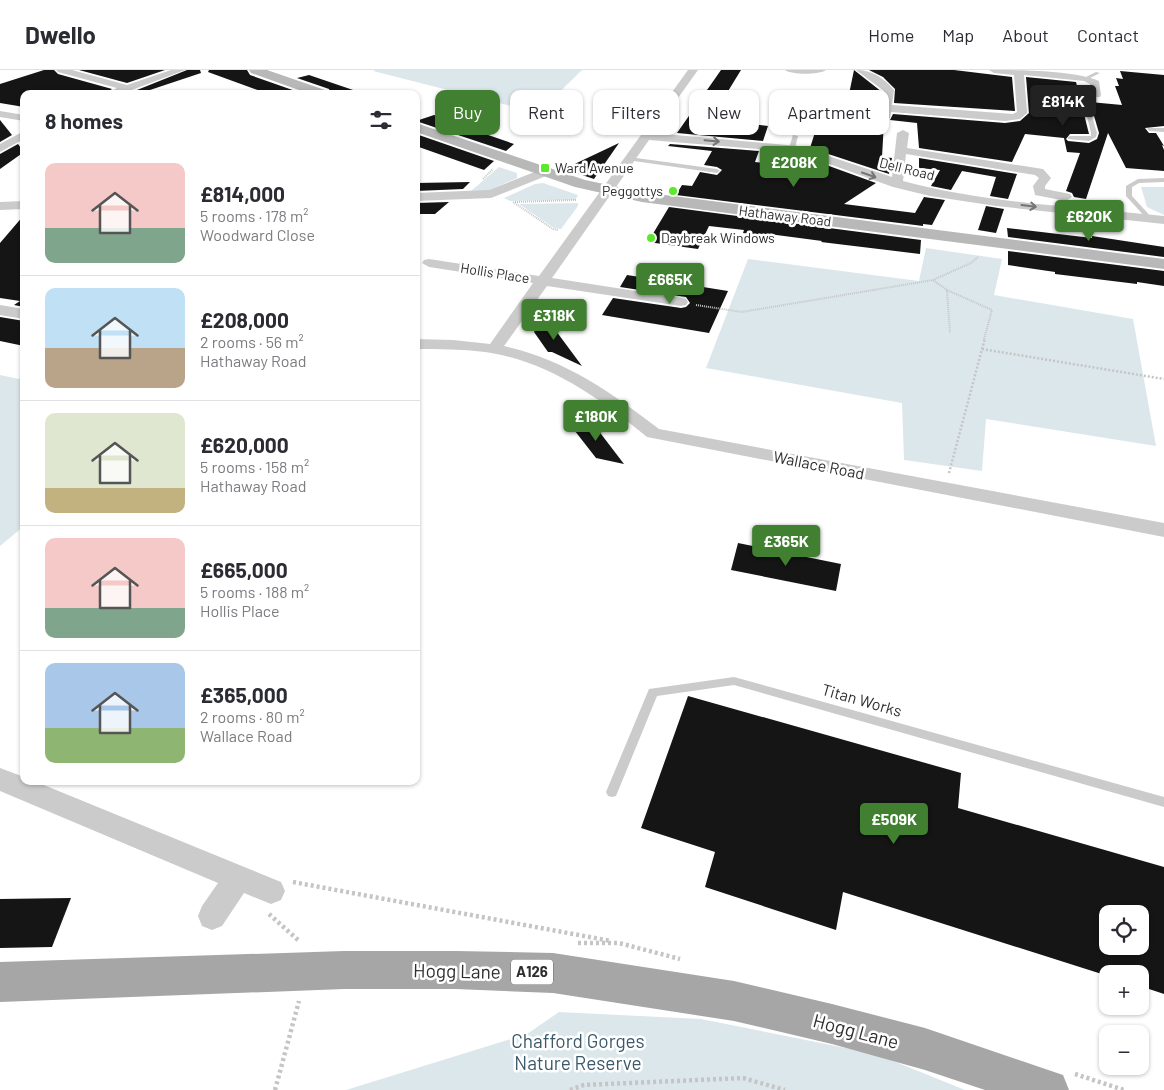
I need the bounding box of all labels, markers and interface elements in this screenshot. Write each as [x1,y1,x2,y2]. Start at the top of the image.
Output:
text: Dwello [25,20,96,49]
text: Home [868,24,914,46]
text: Map [942,24,974,46]
text: About [1002,24,1049,46]
text: Contact [1077,24,1139,46]
pin: £814K [1028,85,1098,127]
chip: Buy [435,90,500,135]
chip: Rent [510,90,583,135]
chip: Filters [593,90,679,135]
chip: New [689,90,759,135]
chip: Apartment [769,90,889,135]
text: £814K [1041,91,1085,110]
icon: filters [367,106,395,134]
text: 8 homes [45,108,123,133]
one-way arrow [704,137,720,146]
pin: £208K [759,146,829,188]
text: £208K [771,152,817,171]
street label: Dell Road [878,153,936,184]
place label: Ward Avenue [555,159,634,176]
marker: Ward Avenue [539,162,551,174]
one-way arrow [861,171,877,180]
text: £814,000 [200,181,285,206]
place label: Peggottys [602,182,663,199]
icon: home [85,183,145,243]
marker: Peggottys [667,185,679,197]
pin: £620K [1054,200,1124,242]
street label: Hathaway Road [738,201,832,230]
one-way arrow [1020,201,1036,211]
text: 5 rooms · 178 m² [200,206,308,225]
text: £620K [1066,206,1112,225]
text: Woodward Close [200,225,315,244]
place label: Daybreak Windows [661,229,775,246]
marker: Daybreak Windows [645,232,657,244]
street label: Hollis Place [459,259,531,286]
pin: £665K [635,262,705,305]
text: £665K [647,269,693,288]
pin: £318K [519,298,589,341]
text: £318K [533,305,575,324]
text: £208,000 [200,307,289,332]
icon: home [85,308,145,368]
text: 2 rooms · 56 m² [200,332,304,351]
text: Hathaway Road [200,351,307,370]
pin: £180K [561,400,631,442]
text: £180K [574,406,618,425]
text: £620,000 [200,432,289,457]
icon: home [85,433,145,493]
street label: Wallace Road [772,446,866,483]
text: 5 rooms · 158 m² [200,457,309,476]
text: Hathaway Road [200,476,307,495]
pin: £365K [751,524,821,567]
text: £365K [763,531,809,550]
text: £665,000 [200,557,288,582]
icon: home [85,558,145,618]
text: 5 rooms · 188 m² [200,582,309,601]
text: Hollis Place [200,601,280,620]
street label: Titan Works [820,679,904,720]
text: £365,000 [200,682,288,707]
icon: home [85,683,145,743]
text: 2 rooms · 80 m² [200,707,305,726]
text: Wallace Road [200,726,292,745]
pin: £509K [859,802,929,845]
text: £509K [871,809,917,828]
map controls [1099,905,1149,1075]
button: locate [1099,905,1149,955]
street label: Hogg Lane [413,958,501,983]
road number: A126 [511,960,553,984]
button: + [1099,965,1149,1015]
street label: Hogg Lane [811,1008,901,1053]
button: − [1099,1025,1149,1075]
park label: Chafford Gorges Nature Reserve [511,1029,645,1074]

